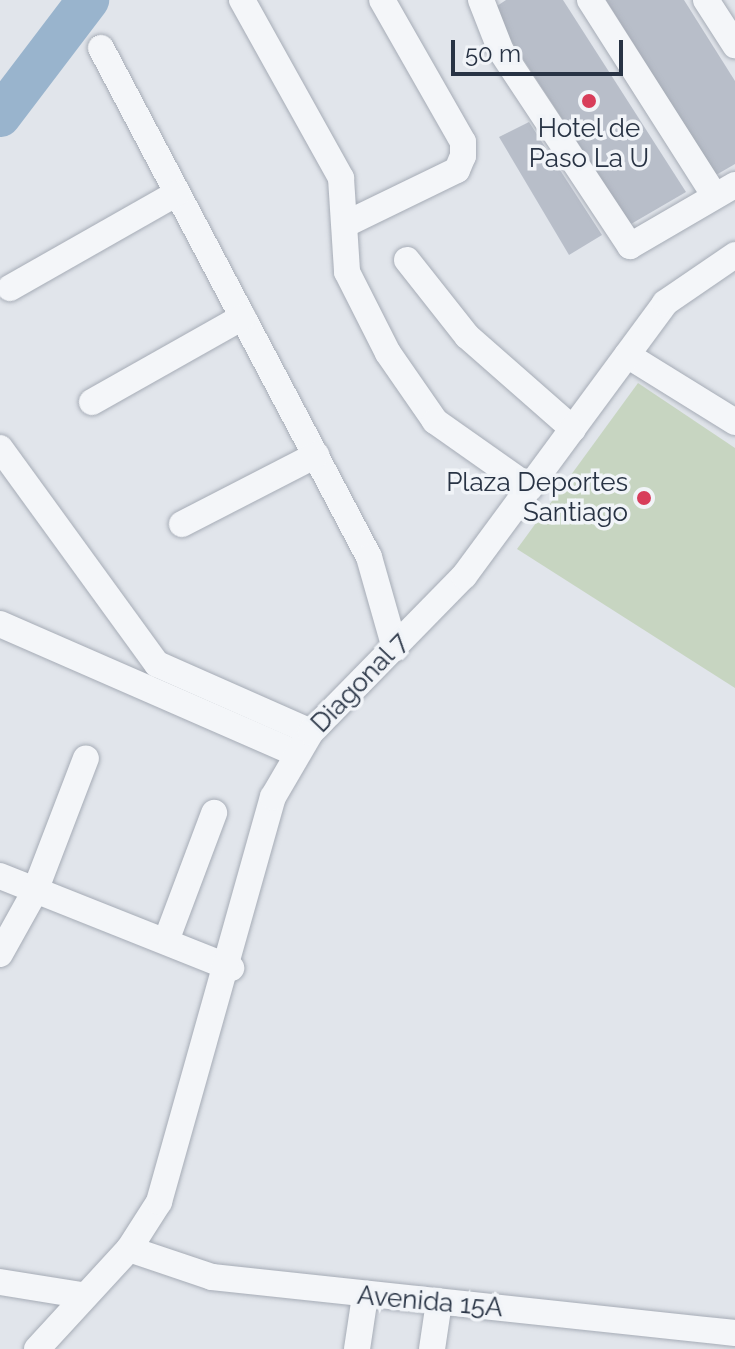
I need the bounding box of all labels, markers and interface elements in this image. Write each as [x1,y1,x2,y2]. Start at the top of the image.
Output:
scale bar [455,24,627,74]
text: 50 m [465,39,521,68]
marker: Hotel de Paso La U [580,92,598,110]
place label: Hotel de Paso La U [529,113,649,174]
place label: Plaza Deportes Santiago [446,467,628,528]
marker: Plaza Deportes Santiago [635,489,653,507]
street label: Diagonal 7 [305,627,415,739]
street label: Avenida 15A [356,1280,504,1324]

